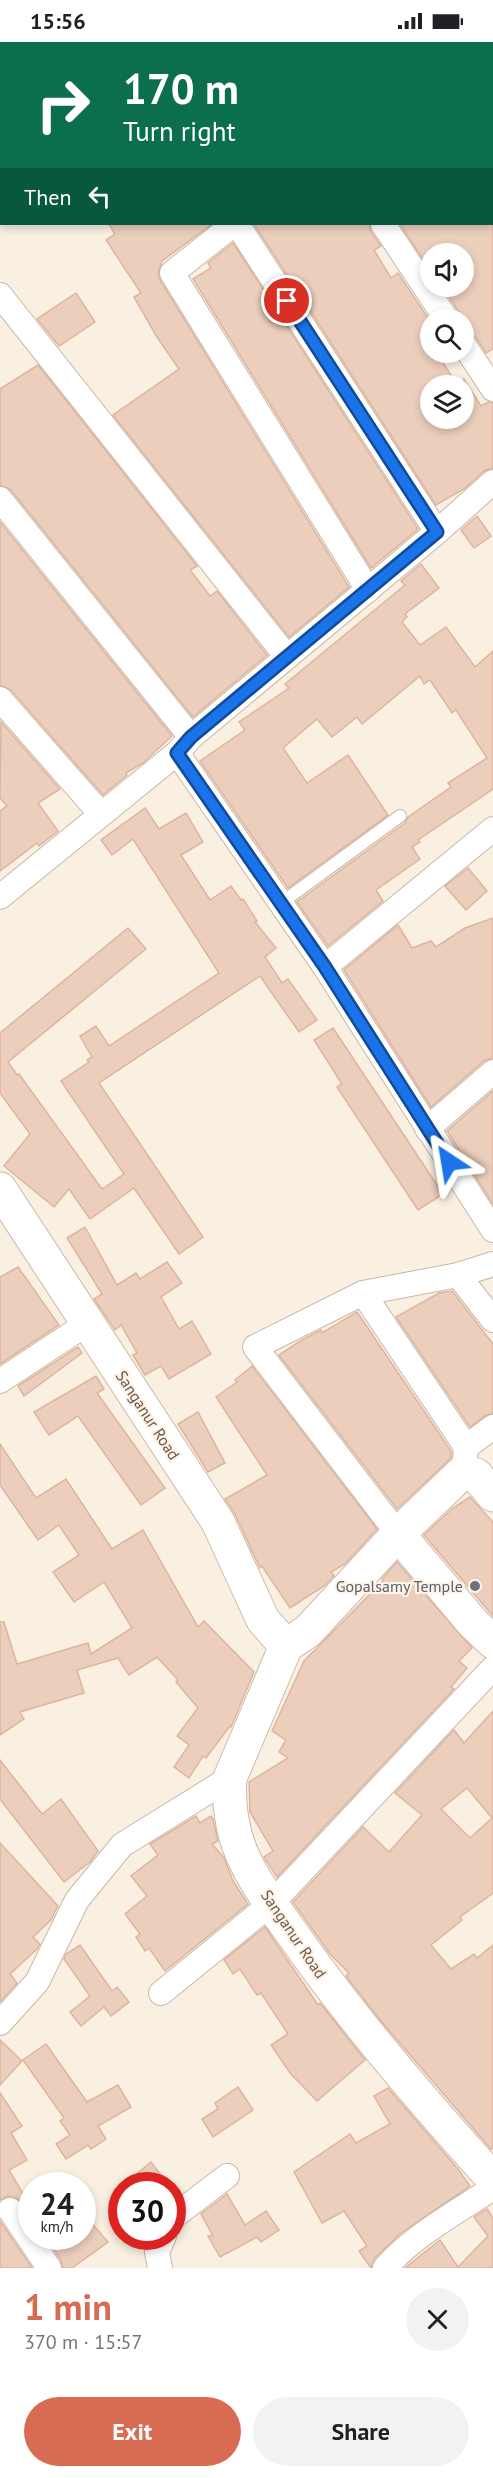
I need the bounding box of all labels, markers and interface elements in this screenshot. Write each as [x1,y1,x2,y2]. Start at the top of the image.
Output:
text: 15:56 [30,7,86,35]
text: 170 m [123,61,239,116]
icon: right [24,66,102,144]
text: Turn right [123,114,236,148]
icon: left [83,180,116,213]
text: Then [24,183,71,211]
map controls [420,243,474,429]
button: sound [420,243,474,297]
pin [261,275,312,326]
icon: arrive [270,284,303,317]
button: search [420,309,474,363]
button: layers [420,375,474,429]
position arrow [417,1130,481,1194]
street label: Sanganur Road [112,1366,184,1464]
place label: Gopalsamy Temple [336,1576,463,1596]
marker: Gopalsamy Temple [468,1579,482,1593]
street label: Sanganur Road [257,1886,331,1982]
speed limit sign: 30 [108,2172,186,2250]
text: 24 [40,2184,74,2223]
text: km/h [41,2217,73,2236]
text: 1 min [24,2283,112,2330]
button: close [406,2288,469,2351]
text: 370 m · 15:57 [24,2329,142,2355]
button: Exit [24,2397,241,2466]
button: Share [253,2397,469,2466]

